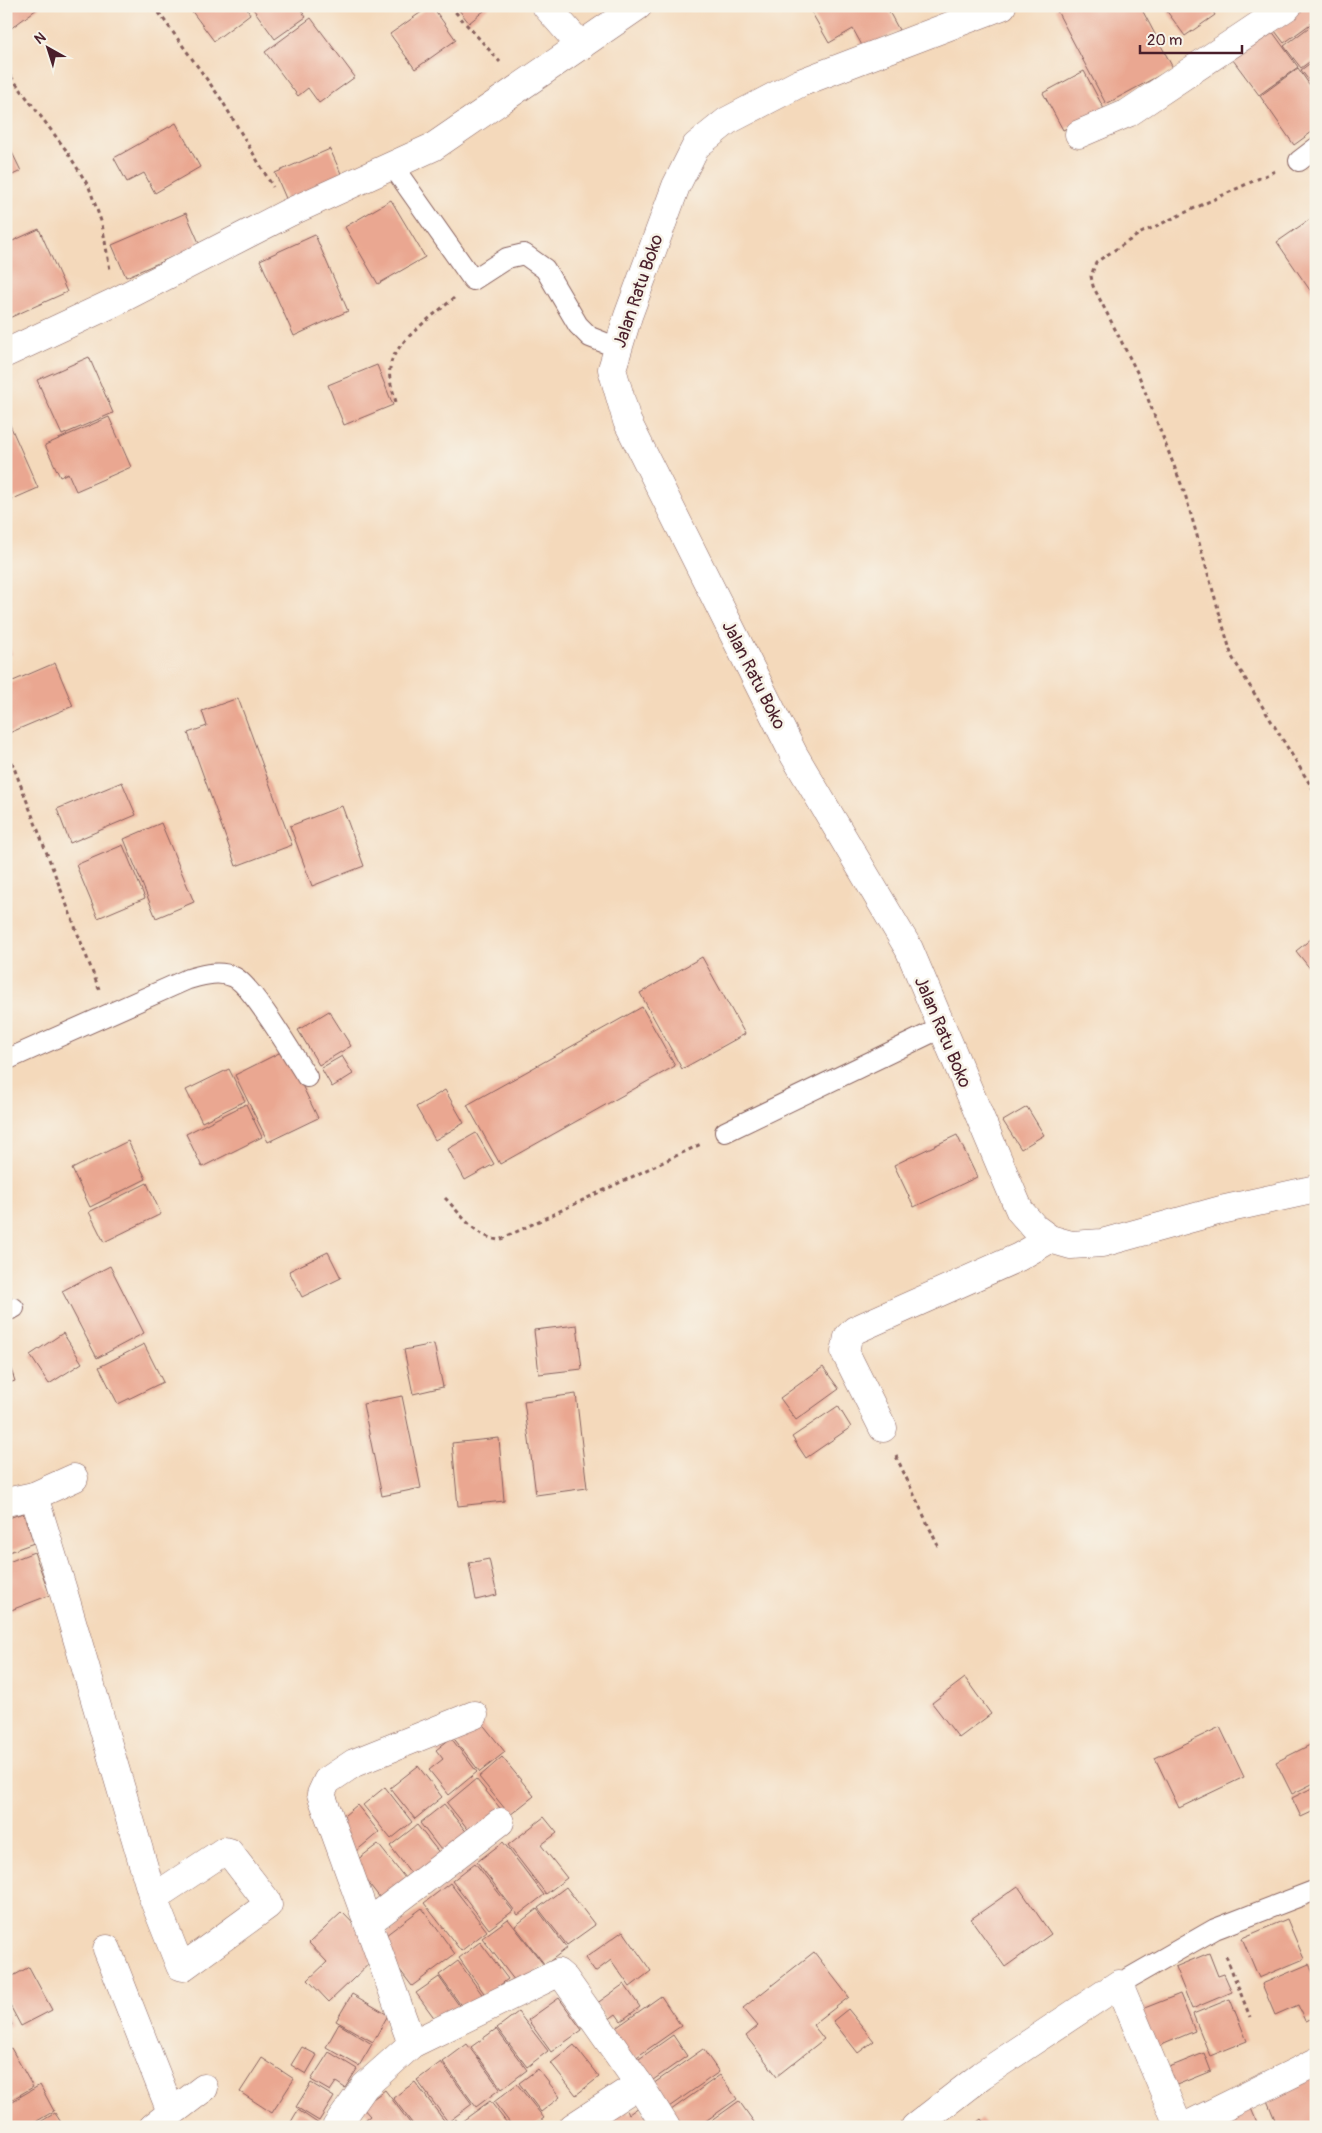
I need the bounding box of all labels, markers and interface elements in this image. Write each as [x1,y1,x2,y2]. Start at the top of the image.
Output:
north arrow [22,22,72,72]
scale bar [1140,22,1242,54]
text: N [31,29,49,48]
text: 20 m [1147,31,1182,50]
street label: Jalan Ratu Boko [608,231,669,351]
street label: Jalan Ratu Boko [716,617,791,734]
street label: Jalan Ratu Boko [909,973,976,1092]

